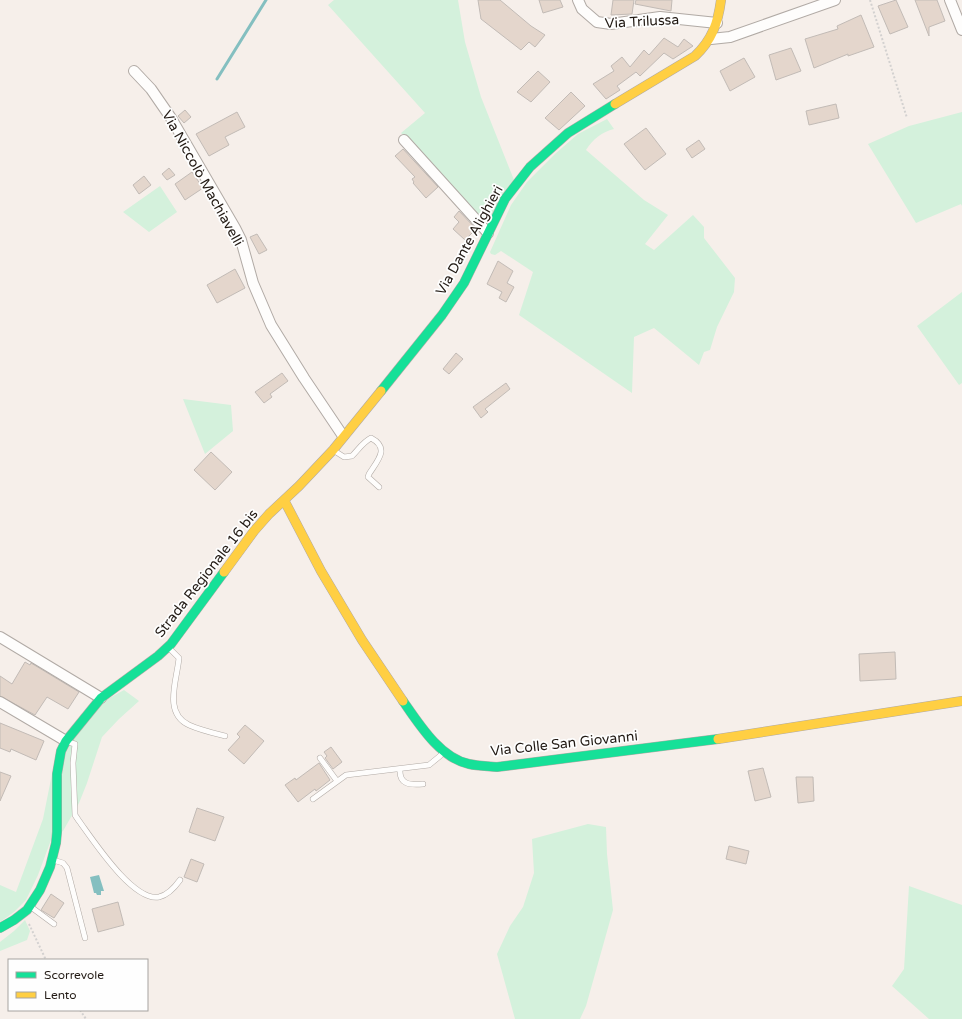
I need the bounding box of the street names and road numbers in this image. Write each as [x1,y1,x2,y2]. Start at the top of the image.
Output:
street label: Via Trilussa [604,11,680,32]
street label: Via Niccolò Machiavelli [158,107,247,249]
street label: Via Dante Alighieri [432,182,507,298]
street label: Strada Regionale 16 bis [151,506,262,641]
street label: Via Colle San Giovanni [490,727,639,760]

